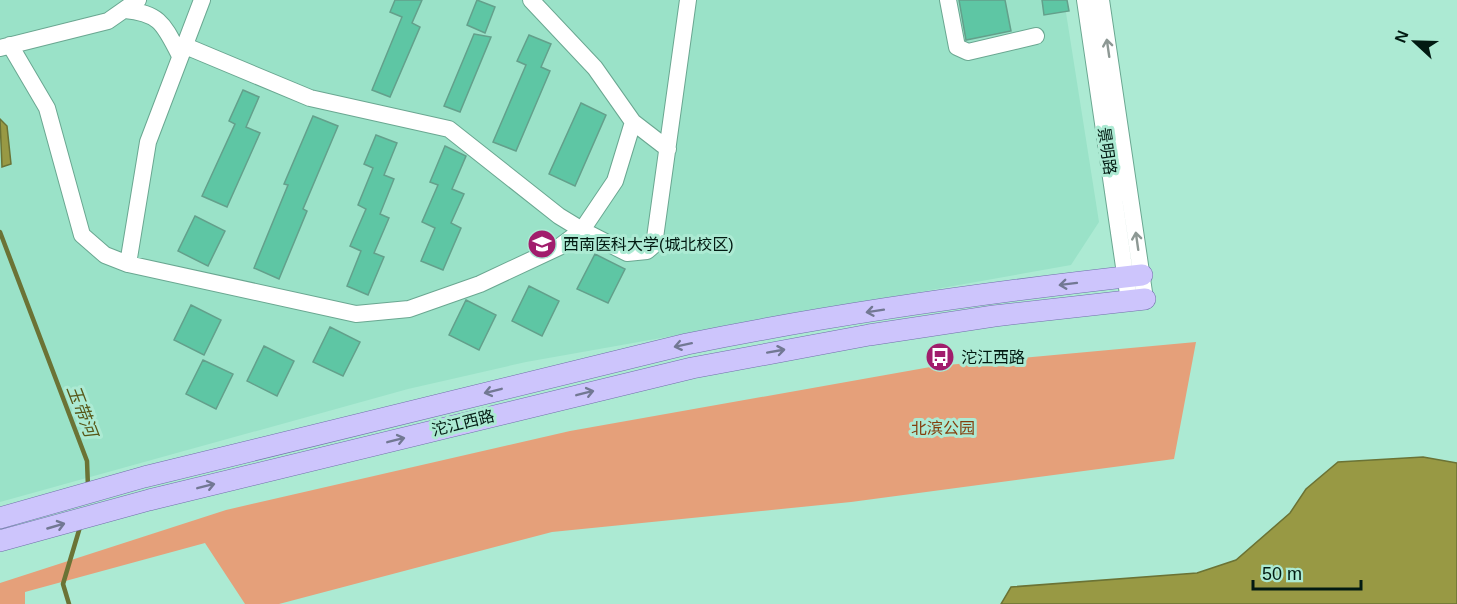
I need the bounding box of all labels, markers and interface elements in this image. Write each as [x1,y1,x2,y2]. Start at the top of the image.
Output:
north arrow [1385,12,1445,72]
text: N [1392,28,1412,45]
one-way arrow [1103,39,1114,59]
street label: 景明路 [1095,126,1119,176]
school or university icon: 西南医科大学(城北校区) [526,228,558,260]
one-way arrow [1132,232,1143,252]
place label: 西南医科大学(城北校区) [563,236,734,253]
one-way arrow [1058,279,1078,290]
one-way arrow [865,305,885,316]
one-way arrow [673,340,693,351]
bus stop icon: 沱江西路 [924,341,956,373]
one-way arrow [765,345,785,356]
place label: 沱江西路 [961,349,1025,366]
water label: 玉带河 [63,382,102,443]
one-way arrow [484,386,503,398]
one-way arrow [575,386,594,398]
street label: 沱江西路 [430,407,496,439]
park label: 北滨公园 [911,420,975,437]
one-way arrow [386,433,405,445]
one-way arrow [197,479,216,491]
one-way arrow [46,520,65,531]
scale bar [1253,553,1361,591]
text: 50 m [1262,564,1302,584]

